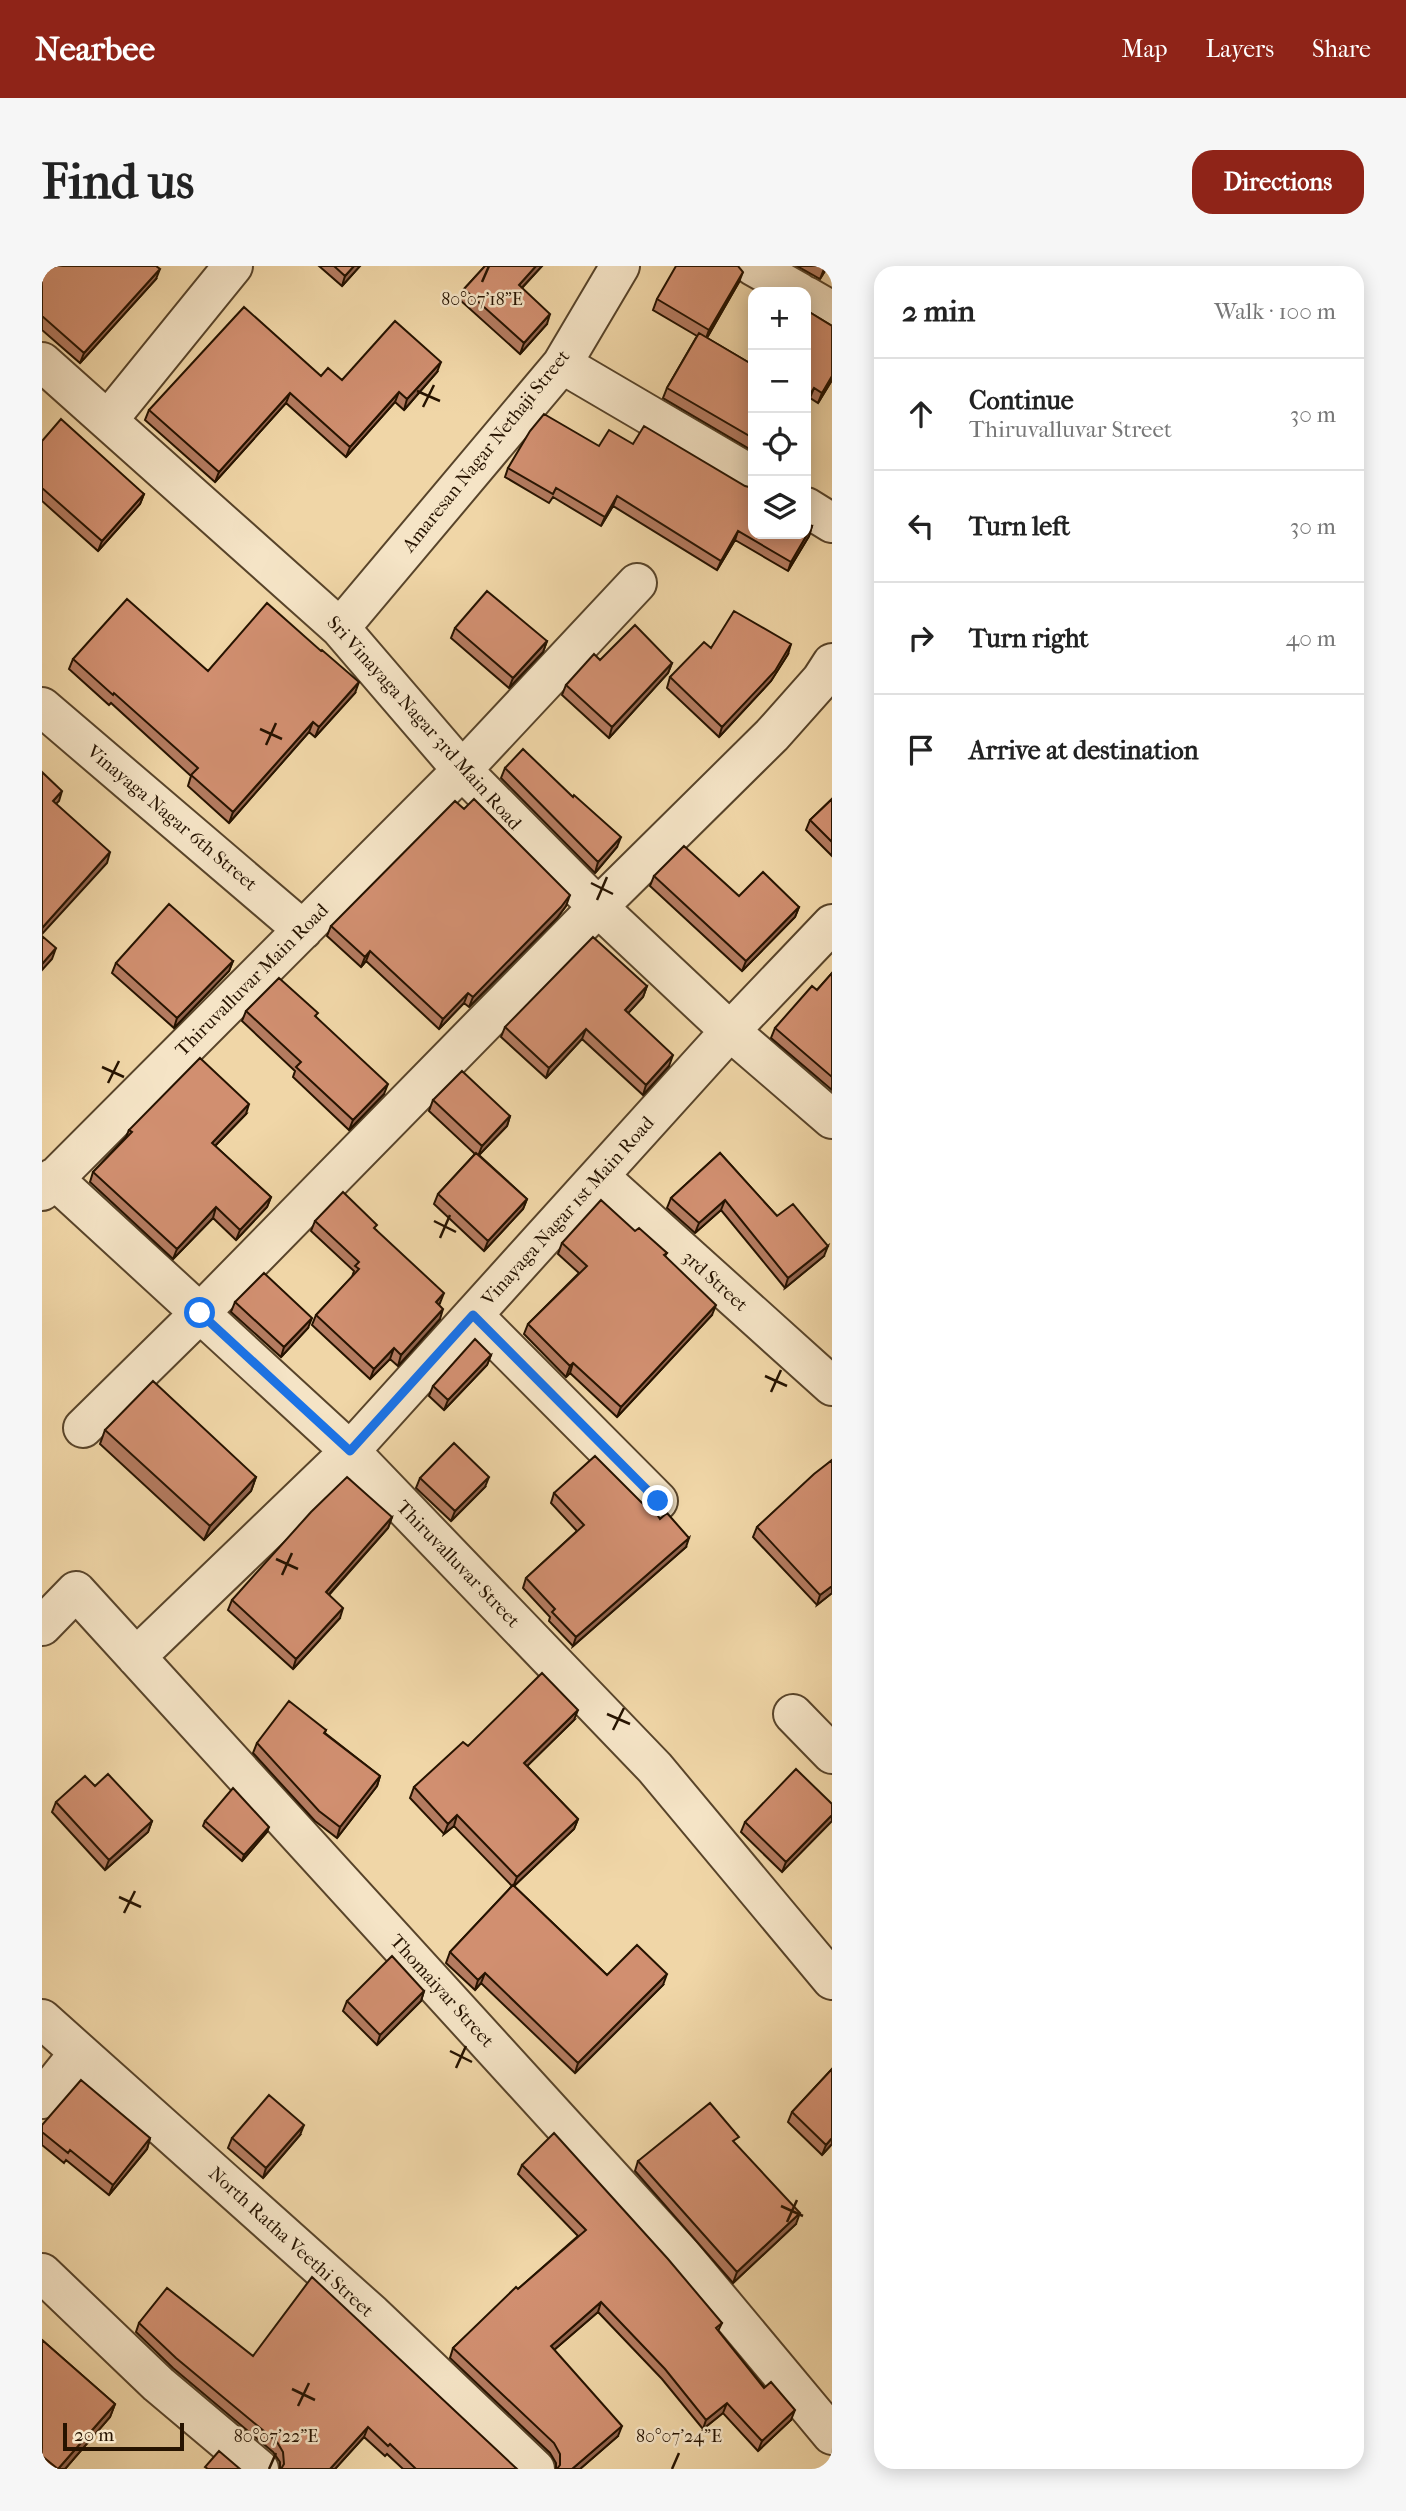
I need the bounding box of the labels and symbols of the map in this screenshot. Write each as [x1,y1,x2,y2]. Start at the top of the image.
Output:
text: 80°07'18"E [441,289,523,310]
street label: Amaresan Nagar Nethaji Street [397,345,574,557]
street label: Sri Vinayaga Nagar 3rd Main Road [322,612,526,835]
street label: Vinayaga Nagar 6th Street [82,740,262,896]
street label: Thiruvalluvar Main Road [171,899,333,1061]
street label: Vinayaga Nagar 1st Main Road [477,1111,659,1311]
street label: 3rd Street [678,1246,752,1316]
route start [184,1297,215,1328]
route end [642,1485,673,1516]
street label: Thiruvalluvar Street [392,1496,524,1632]
street label: Thomaiyar Street [386,1930,499,2052]
street label: North Ratha Veethi Street [204,2162,378,2322]
scale bar [63,2420,184,2452]
text: 80°07'22"E [234,2426,318,2447]
text: 80°07'24"E [636,2426,722,2447]

